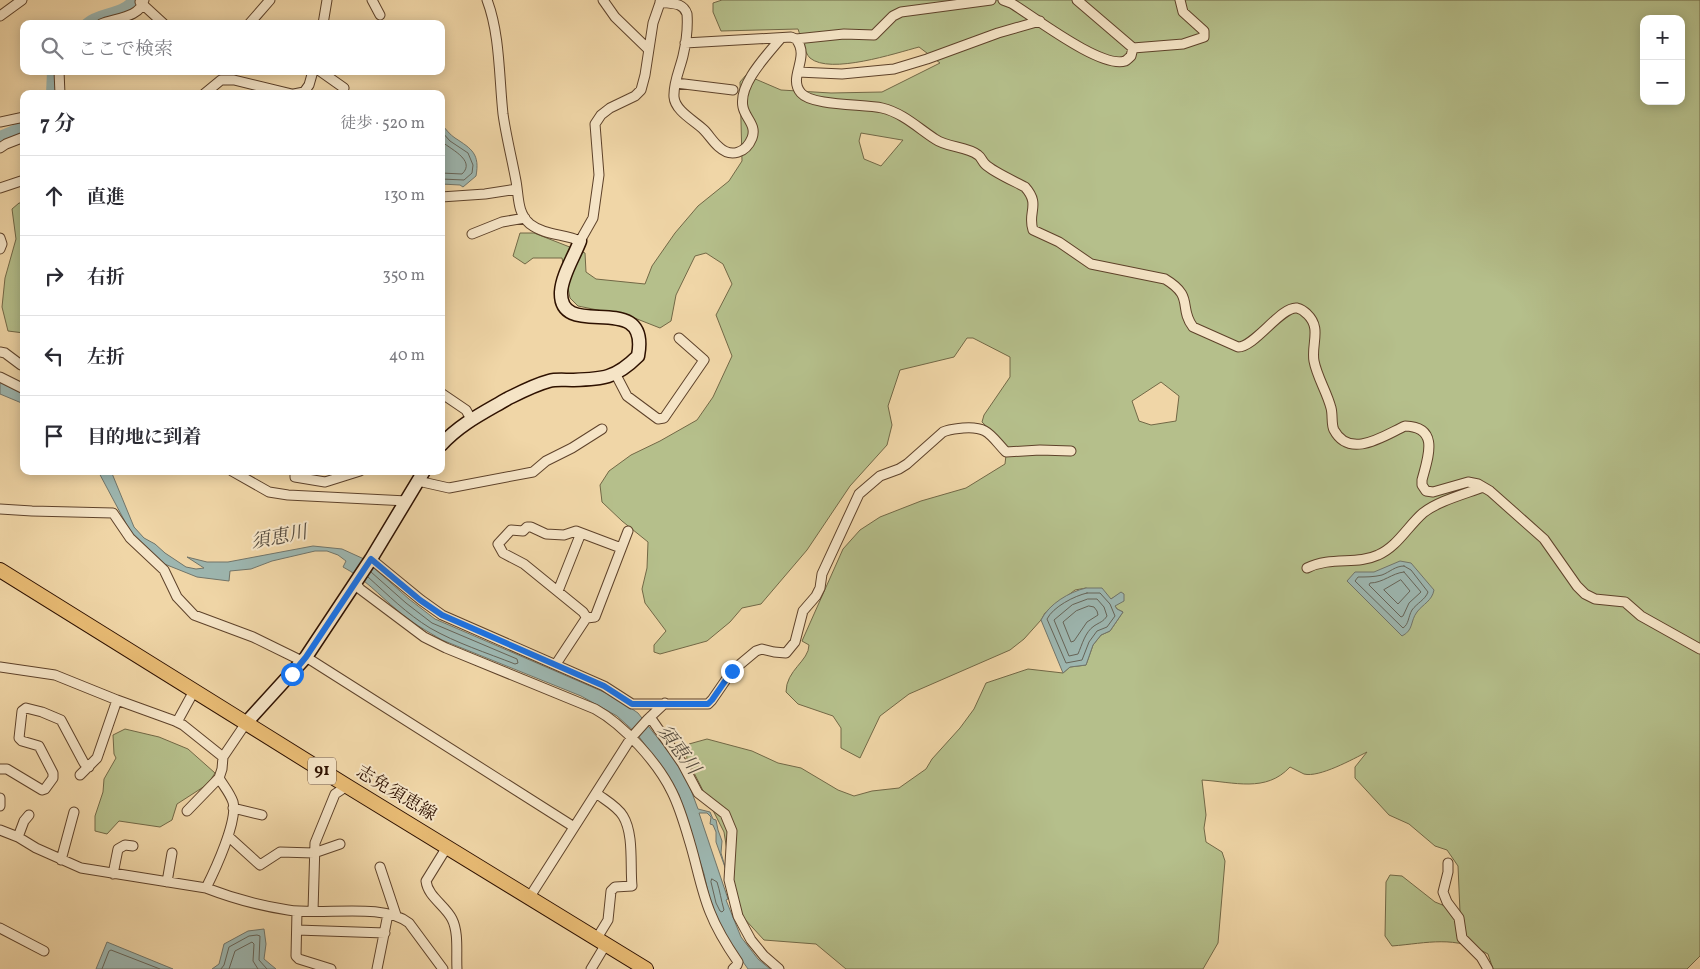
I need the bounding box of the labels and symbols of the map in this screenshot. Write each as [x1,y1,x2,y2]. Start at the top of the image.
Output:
water label: 須恵川 [249,519,311,556]
route end [721,660,744,683]
route start [281,663,304,686]
water label: 須恵川 [650,719,707,782]
road number: 91 [308,758,336,784]
street label: 志免須恵線 [351,760,441,828]

